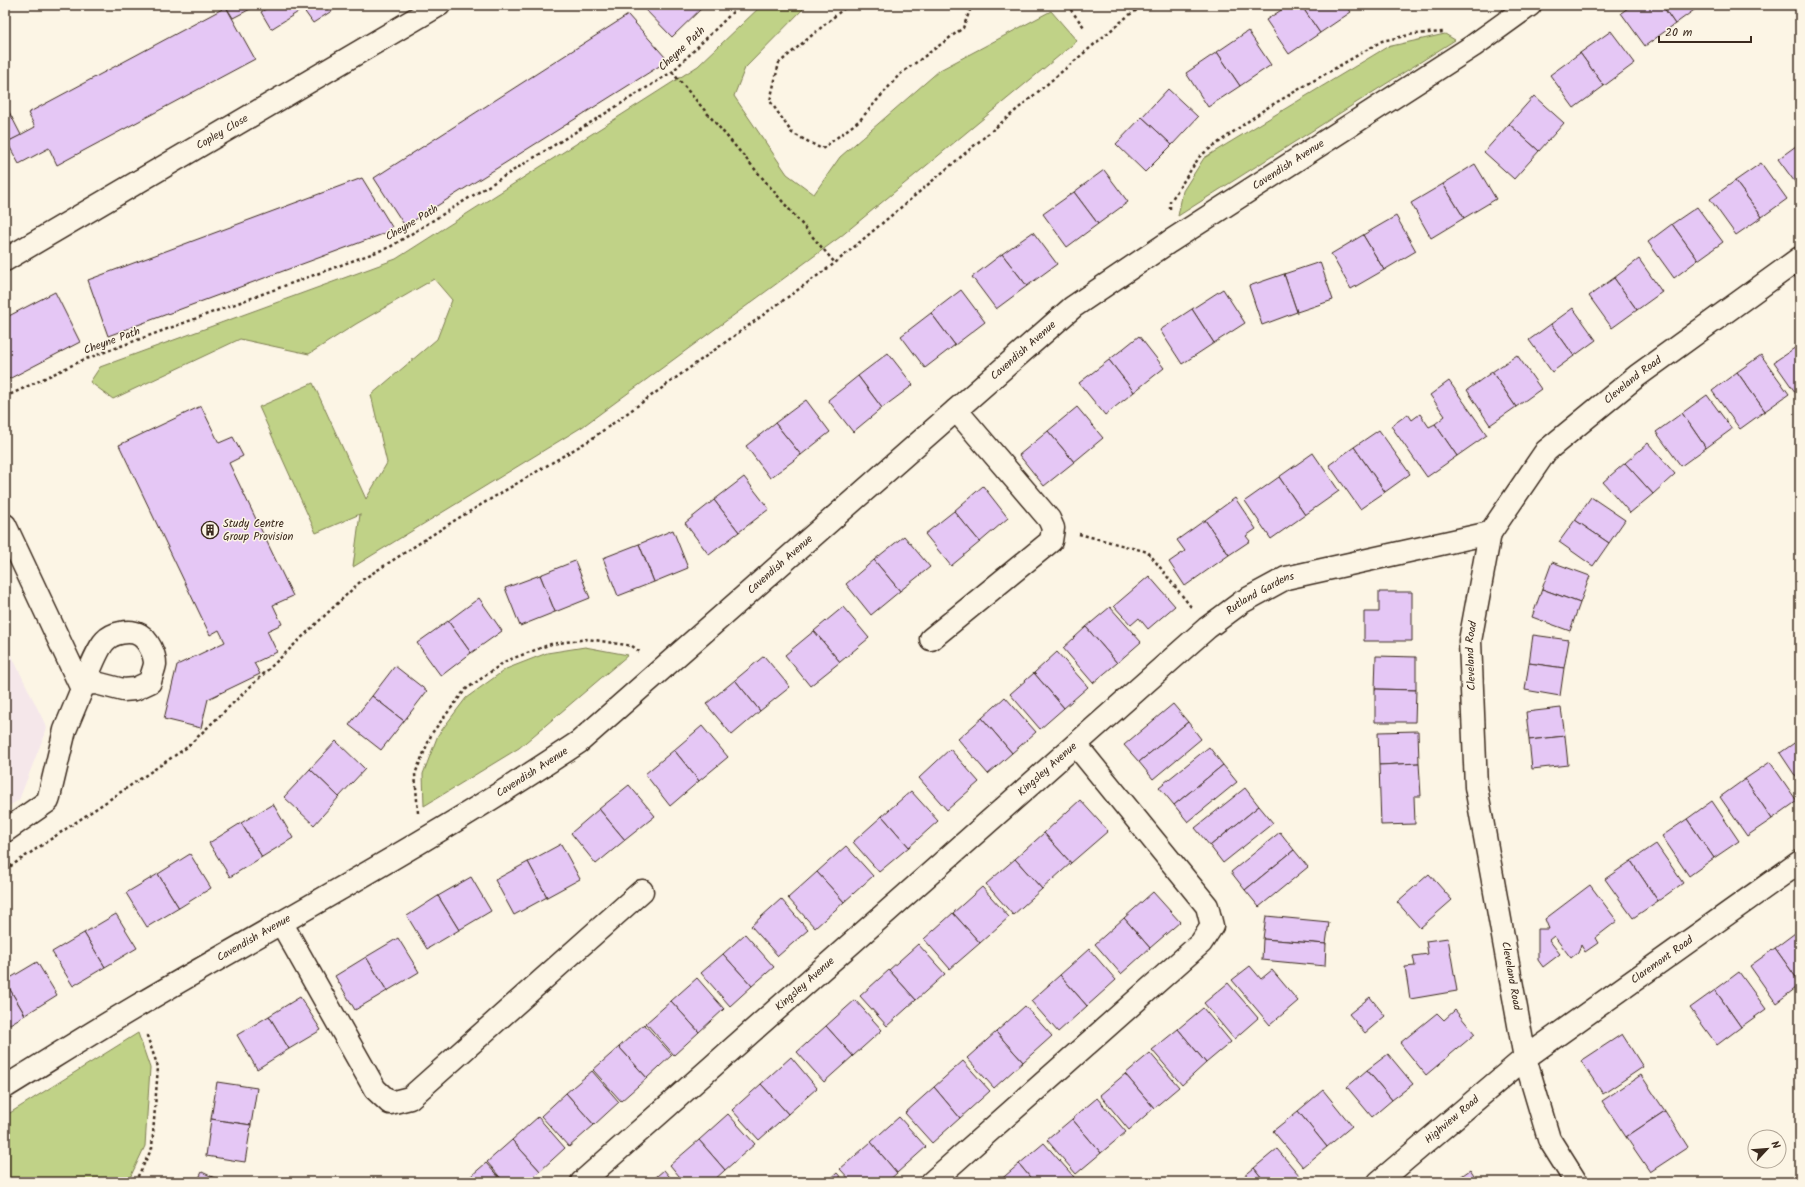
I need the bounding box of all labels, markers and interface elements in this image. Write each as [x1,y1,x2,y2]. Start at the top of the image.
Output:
scale bar [1659,18,1751,44]
street label: Cheyne Path [654,22,710,76]
text: 20 m [1665,23,1693,42]
street label: Copley Close [193,110,252,155]
street label: Cavendish Avenue [1249,135,1328,195]
street label: Cheyne Path [382,200,442,246]
street label: Cavendish Avenue [986,316,1061,385]
street label: Cheyne Path [81,322,143,360]
street label: Cleveland Road [1600,351,1666,409]
place label: Study Centre Group Provision [223,515,293,546]
building icon: Study Centre Group Provision [200,520,220,540]
street label: Cavendish Avenue [743,531,817,599]
street label: Rutland Gardens [1222,567,1296,620]
street label: Cleveland Road [1461,619,1483,691]
street label: Kingsley Avenue [1014,738,1081,801]
street label: Cavendish Avenue [493,742,572,802]
street label: Cavendish Avenue [214,910,294,967]
street label: Claremont Road [1627,931,1698,989]
street label: Cleveland Road [1496,940,1526,1012]
street label: Kingsley Avenue [771,953,839,1016]
street label: Highview Road [1421,1091,1484,1148]
north arrow [1747,1129,1787,1169]
text: N [1765,1138,1785,1152]

